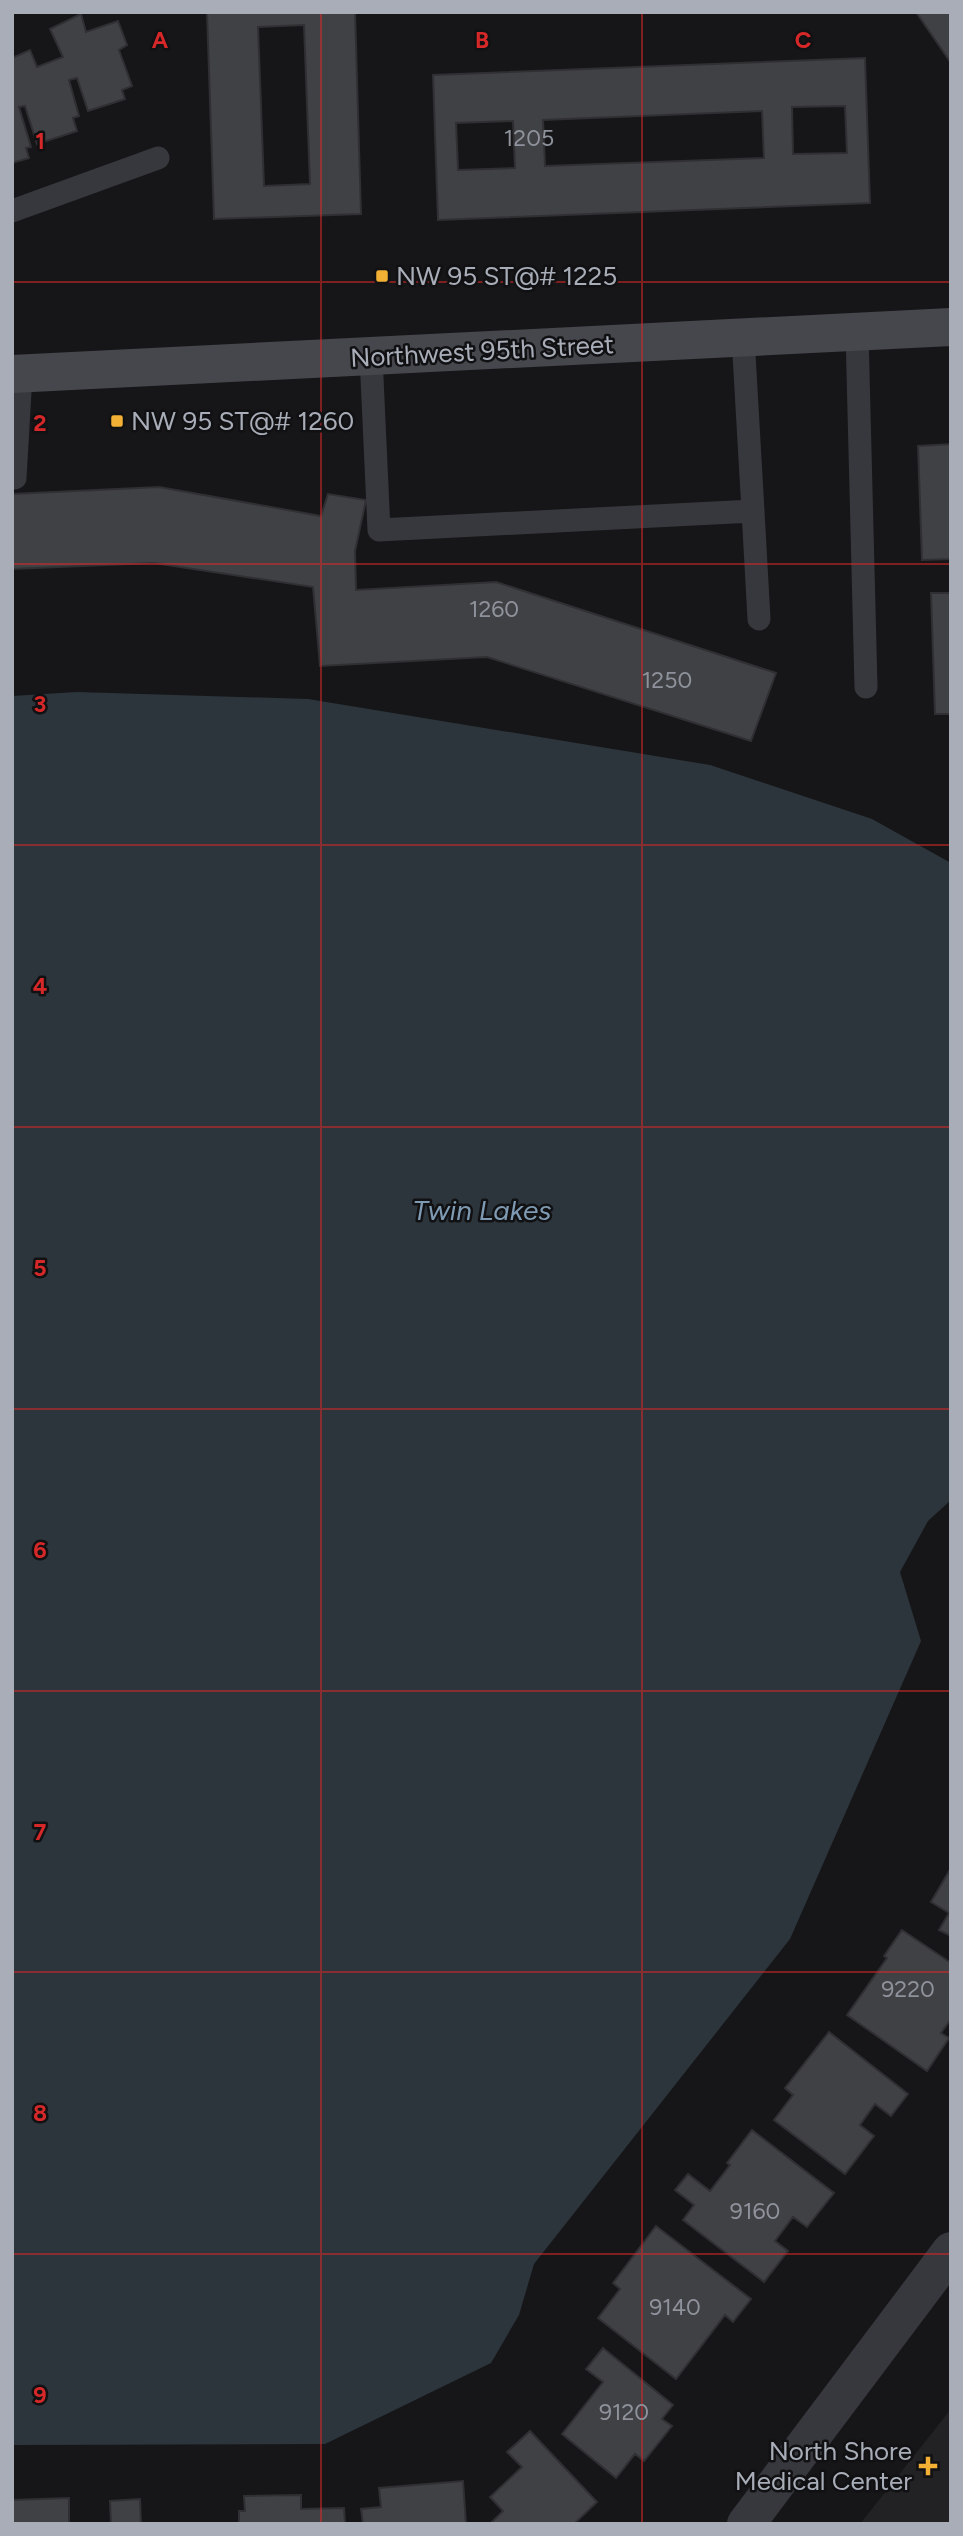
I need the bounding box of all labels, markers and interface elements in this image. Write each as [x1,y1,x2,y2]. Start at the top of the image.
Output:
text: A [152,26,169,54]
text: B [475,26,489,54]
text: C [795,26,812,54]
house number: 1205 [504,124,554,152]
text: 1 [35,127,45,155]
place label: NW 95 ST@# 1225 [396,260,617,292]
marker: NW 95 ST@# 1225 [374,268,390,284]
street label: Northwest 95th Street [349,328,615,374]
place label: NW 95 ST@# 1260 [131,405,354,437]
text: 2 [33,409,47,437]
marker: NW 95 ST@# 1260 [109,413,125,429]
house number: 1260 [469,595,519,623]
house number: 1250 [642,666,692,694]
text: 3 [34,690,46,718]
text: 4 [33,972,47,1000]
water label: Twin Lakes [413,1193,551,1227]
text: 5 [33,1254,47,1282]
text: 6 [33,1536,47,1564]
text: 7 [34,1818,47,1846]
house number: 9220 [881,1975,935,2003]
text: 8 [33,2099,47,2127]
house number: 9160 [730,2197,780,2225]
house number: 9140 [649,2293,701,2321]
text: 9 [33,2381,47,2409]
house number: 9120 [599,2398,649,2426]
place label: North Shore Medical Center [735,2435,912,2497]
marker: North Shore Medical Center [918,2456,938,2476]

